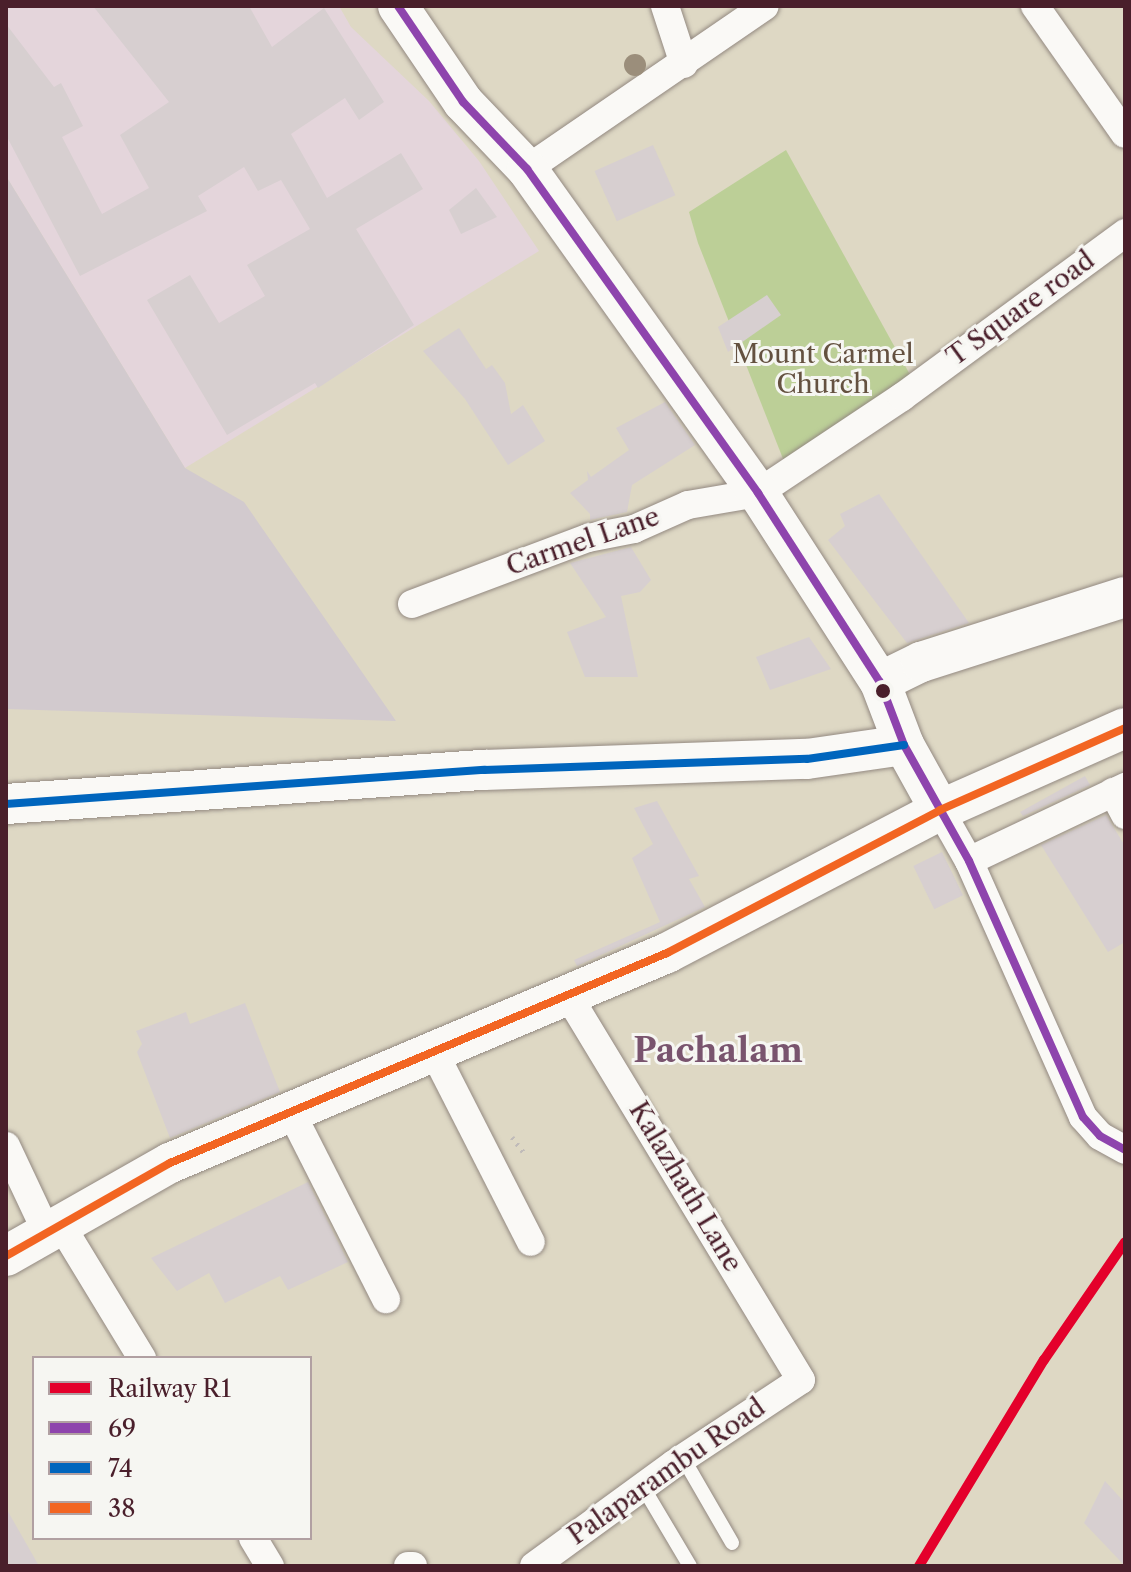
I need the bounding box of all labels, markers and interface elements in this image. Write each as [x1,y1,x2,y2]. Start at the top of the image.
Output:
street label: T Square road [941,245,1101,373]
park label: Mount Carmel Church [732,339,914,400]
street label: Carmel Lane [502,501,664,583]
unlabelled marker [875,683,891,699]
district label: Pachalam [633,1031,803,1071]
street label: Kalazhath Lane [622,1096,748,1278]
legend [32,1356,312,1540]
text: Railway R1 [108,1374,231,1403]
street label: Palaparambu Road [562,1392,772,1552]
text: 69 [108,1414,136,1443]
text: 74 [108,1454,133,1483]
text: 38 [108,1494,135,1523]

